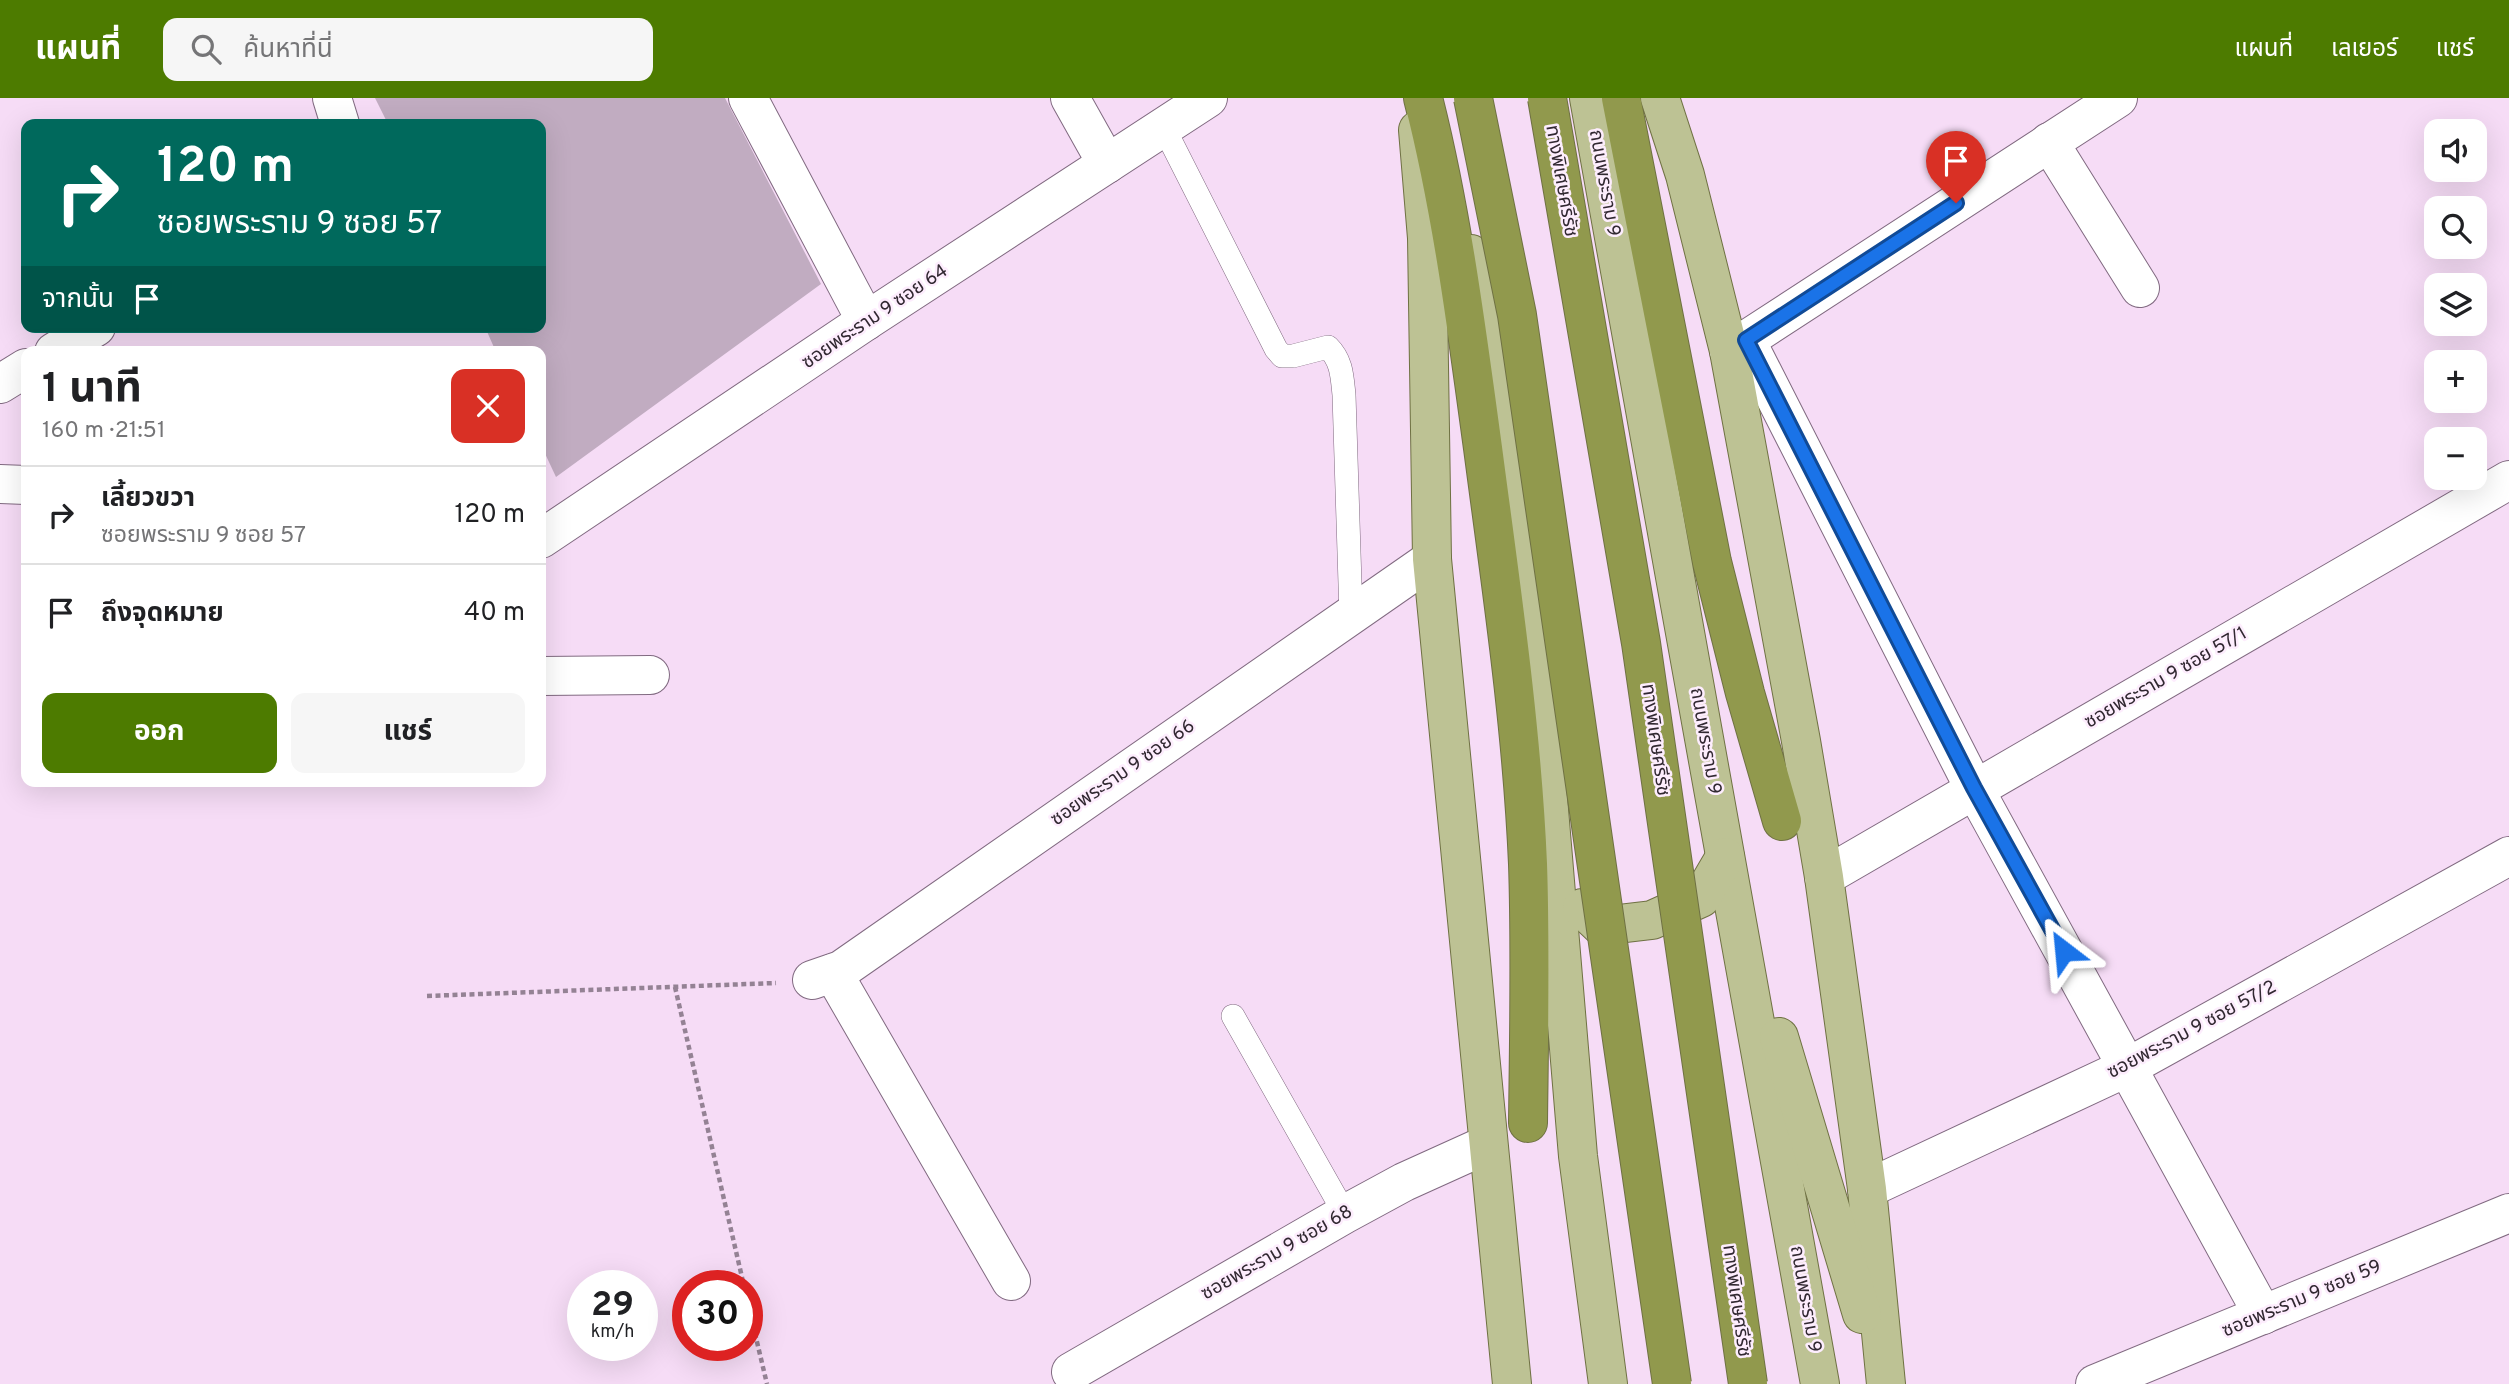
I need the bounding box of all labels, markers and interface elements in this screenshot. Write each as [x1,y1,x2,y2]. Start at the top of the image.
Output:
search box [163,18,653,81]
text: แผนที่ [35,30,121,72]
icon: search [187,30,225,68]
text: ค้นหาที่นี่ [243,34,333,67]
text: แผนที่ [2235,35,2293,65]
text: เลเยอร์ [2331,35,2398,65]
text: แชร์ [2436,35,2474,65]
map controls [2424,119,2487,490]
button: sound [2424,119,2487,182]
street label: ทางพิเศษศรีรัช [1539,123,1583,239]
street label: ถนนพระราม 9 [1583,128,1625,238]
pin [1926,131,1986,203]
text: 120 m [157,138,294,200]
icon: arrive [1937,142,1975,180]
icon: right [42,147,133,238]
button: search [2424,196,2487,259]
text: ซอยพระราม 9 ซอย 57 [157,205,442,245]
street label: ซอยพระราม 9 ซอย 64 [797,259,953,375]
button: layers [2424,273,2487,336]
icon: arrive [128,280,166,318]
text: จากนั้น [42,284,114,317]
button: + [2424,350,2487,413]
text: 1 นาที [42,364,142,417]
button: close [451,369,525,443]
text: 160 m · 21:51 [42,417,165,446]
button: − [2424,427,2487,490]
text: เลี้ยวขวา [101,483,195,516]
icon: right [42,496,80,534]
text: 120 m [455,499,525,532]
text: ซอยพระราม 9 ซอย 57 [101,522,306,551]
icon: arrive [42,594,80,632]
text: 40 m [464,597,525,630]
text: ถึงจุดหมาย [101,598,224,631]
street label: ซอยพระราม 9 ซอย 57/1 [2080,622,2252,734]
street label: ทางพิเศษศรีรัช [1635,682,1675,798]
street label: ถนนพระราม 9 [1684,686,1726,796]
button: ออก [42,693,277,773]
button: แชร์ [291,693,525,773]
street label: ซอยพระราม 9 ซอย 66 [1046,714,1200,832]
position arrow [2027,914,2101,988]
street label: ซอยพระราม 9 ซอย 57/2 [2103,975,2281,1085]
street label: ซอยพระราม 9 ซอย 68 [1197,1200,1357,1306]
street label: ทางพิเศษศรีรัช [1716,1243,1756,1359]
street label: ถนนพระราม 9 [1784,1244,1826,1354]
street label: ซอยพระราม 9 ซอย 59 [2219,1255,2385,1343]
speed limit sign: 30 [672,1270,763,1361]
text: 29 [591,1284,634,1328]
text: km/h [591,1321,634,1344]

